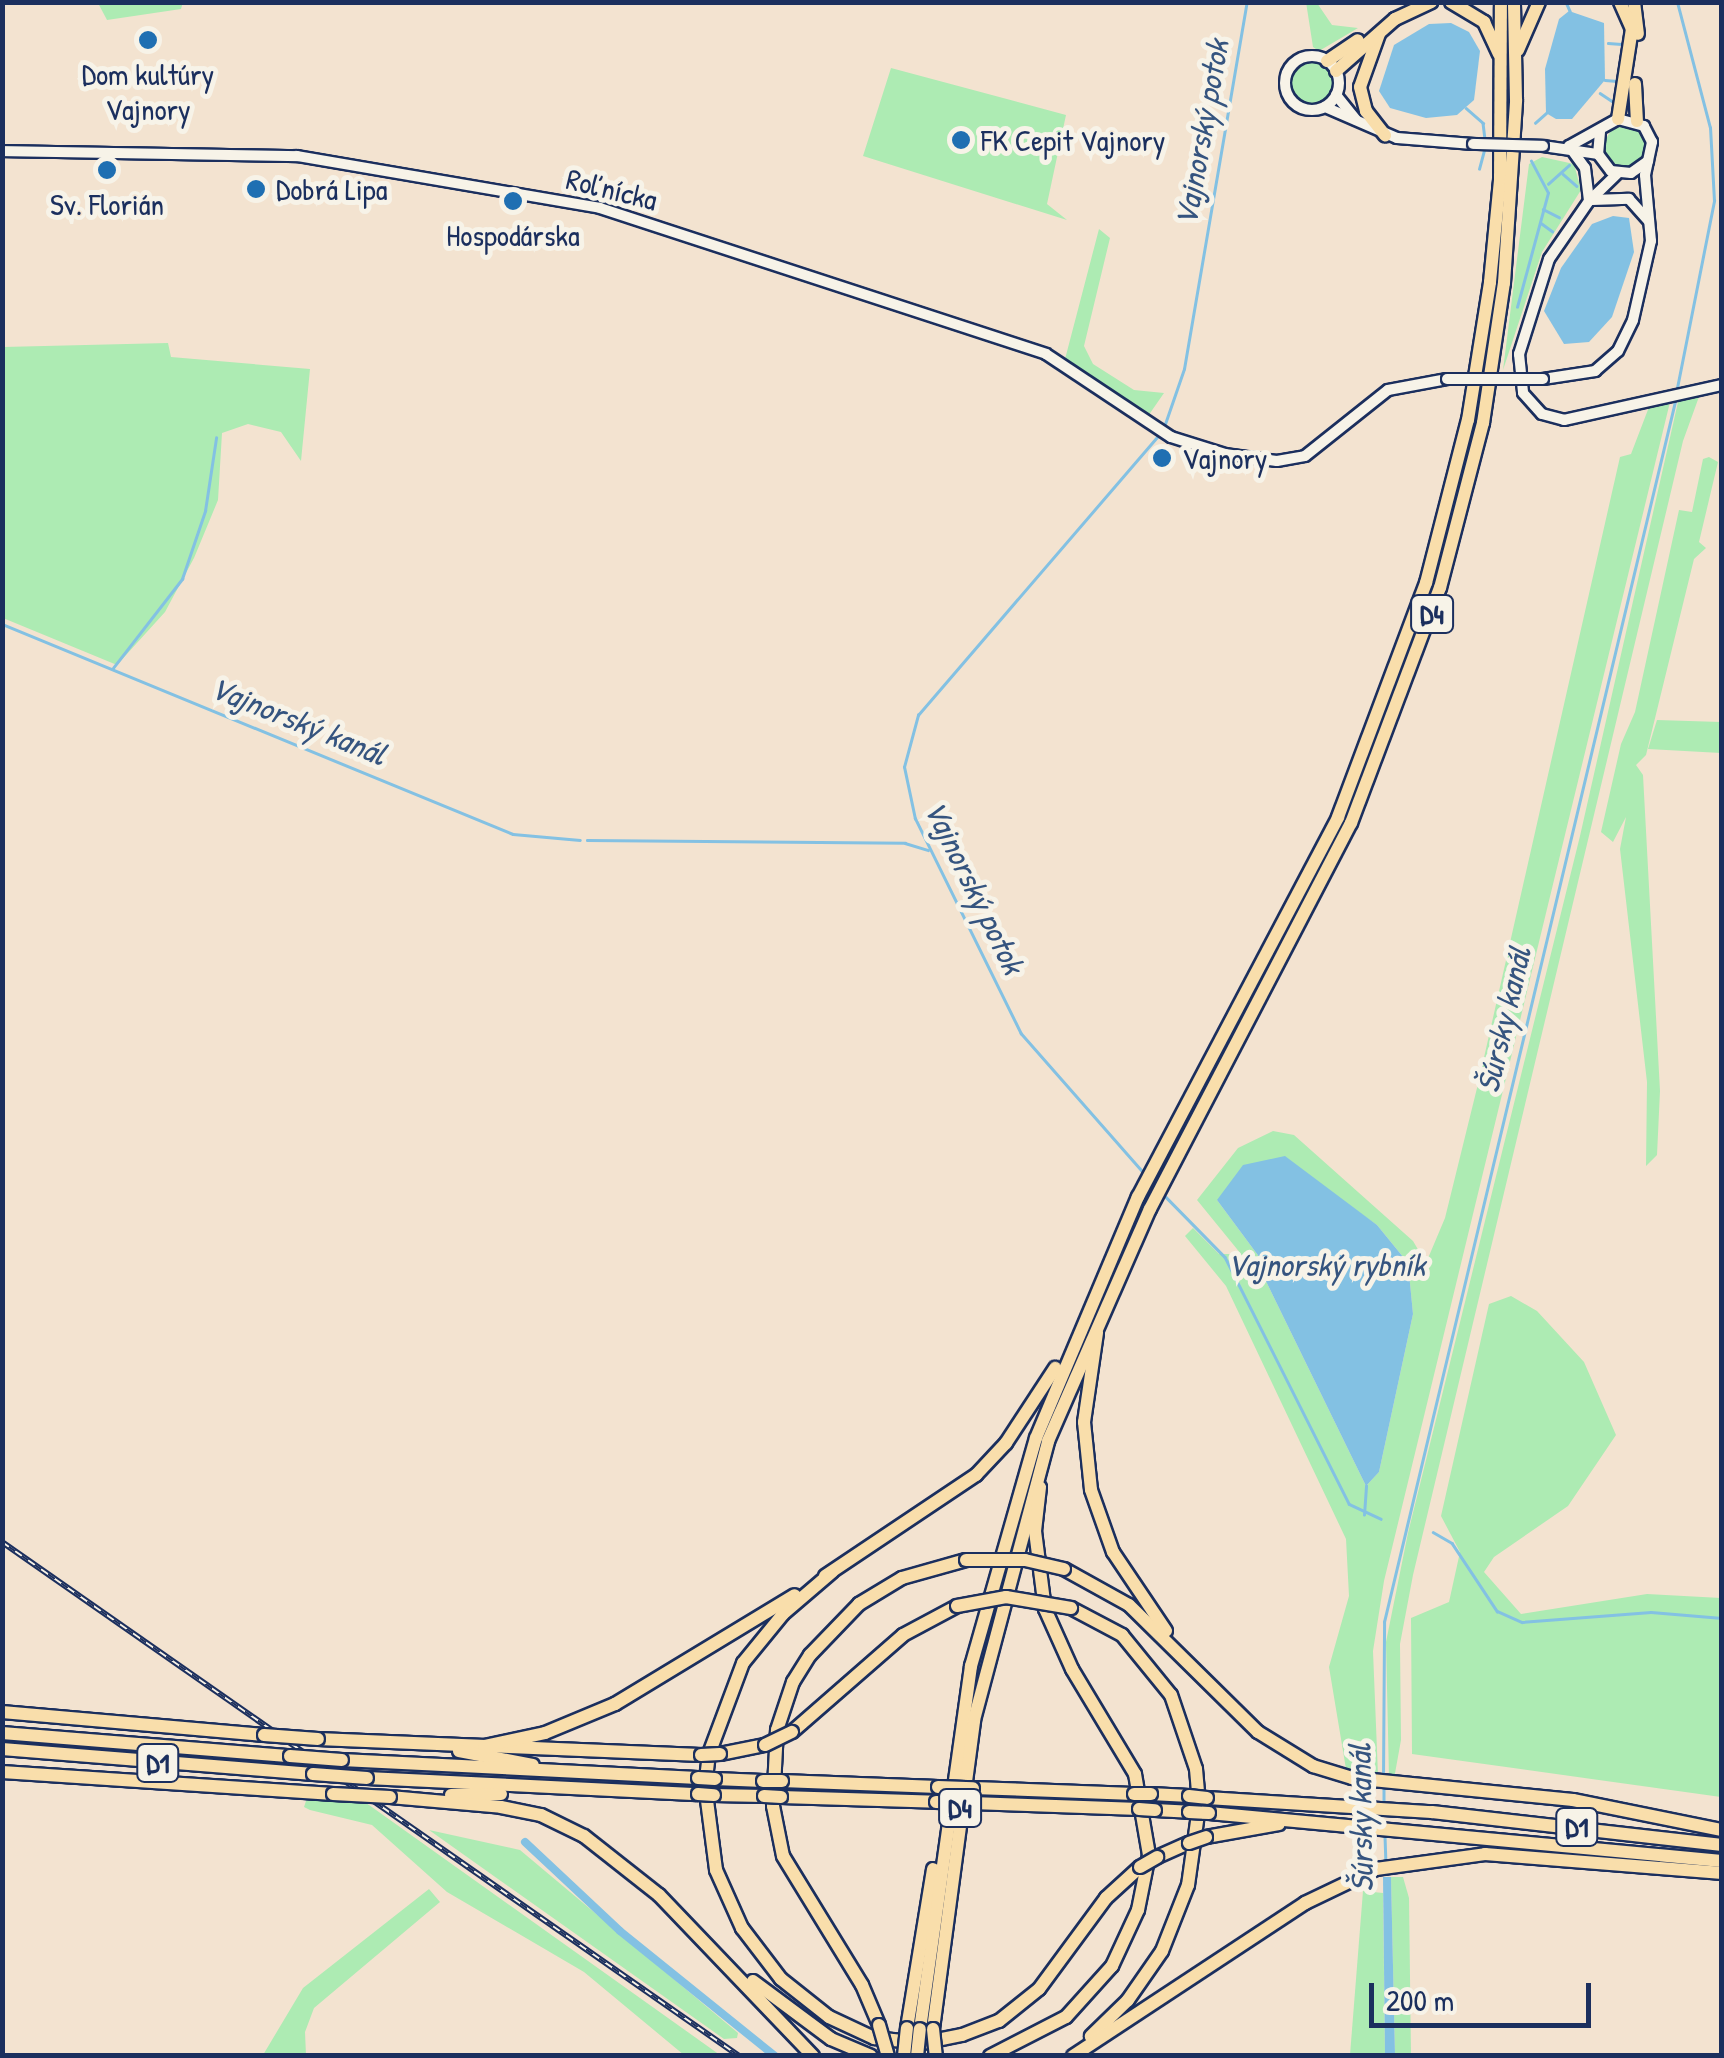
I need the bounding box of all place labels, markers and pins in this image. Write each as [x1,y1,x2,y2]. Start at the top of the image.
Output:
marker: Dom kultúry Vajnory [137,29,159,51]
place label: Dom kultúry Vajnory [82,56,214,126]
place label: FK Cepit Vajnory [981,122,1166,158]
marker: FK Cepit Vajnory [950,129,972,151]
marker: Sv. Florián [96,159,118,181]
place label: Dobrá Lipa [276,171,387,207]
marker: Dobrá Lipa [245,178,267,200]
place label: Sv. Florián [50,186,164,222]
marker: Hospodárska [502,190,524,212]
place label: Hospodárska [446,217,580,253]
place label: Vajnory [1182,440,1268,476]
marker: Vajnory [1151,447,1173,469]

